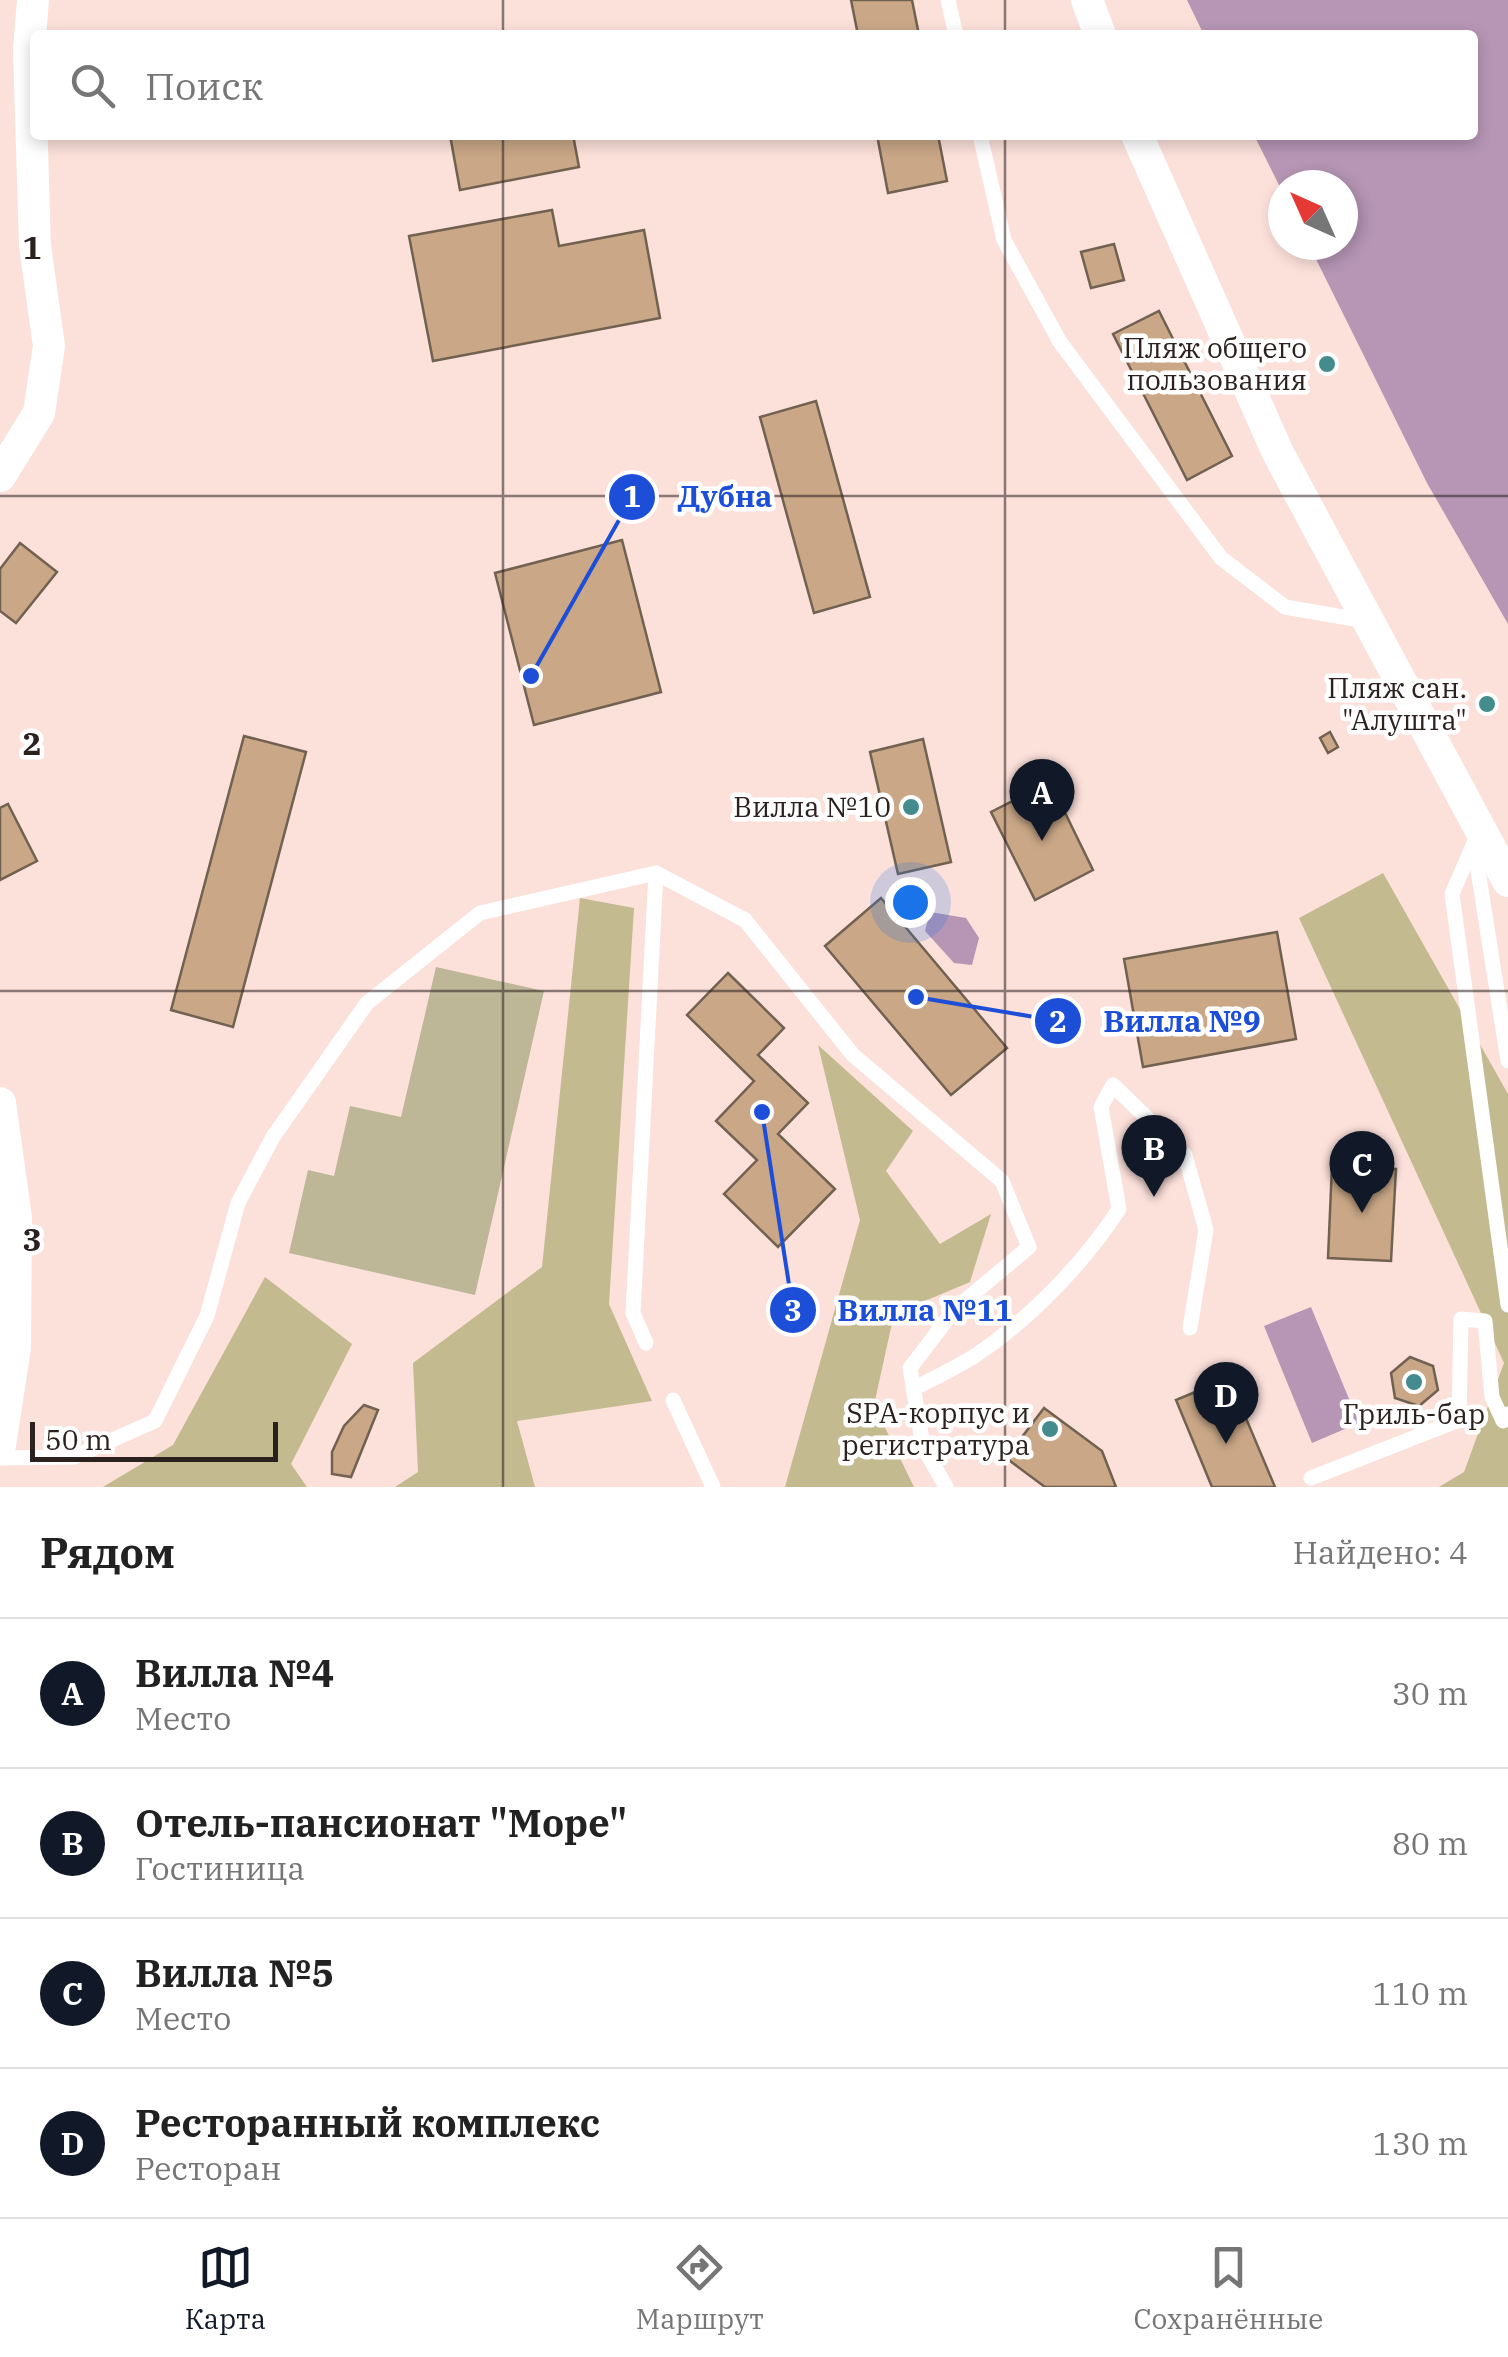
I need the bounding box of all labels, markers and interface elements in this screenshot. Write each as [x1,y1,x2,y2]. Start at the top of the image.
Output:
search box [30,30,1478,140]
icon: search [65,58,120,113]
text: Поиск [145,61,263,110]
north arrow [1268,170,1358,260]
text: 1 [22,226,42,268]
place label: Пляж общего пользования [1123,329,1307,398]
marker: Пляж общего пользования [1316,353,1338,375]
callout: Дубна [607,467,792,527]
text: 1 [623,476,641,515]
text: Дубна [678,476,772,515]
place label: Пляж сан. "Алушта" [1327,669,1467,738]
marker: Пляж сан. "Алушта" [1476,693,1498,715]
text: 2 [22,722,42,764]
pin: A [1010,758,1074,841]
place label: Вилла №10 [733,788,891,825]
marker: Вилла №10 [900,796,922,818]
your location [885,877,936,928]
callout: Вилла №9 [1033,991,1281,1051]
text: 2 [1049,1001,1067,1040]
text: Вилла №9 [1103,1001,1261,1040]
pin: B [1122,1114,1186,1197]
pin: C [1330,1130,1394,1213]
text: 3 [22,1218,42,1260]
callout: Вилла №11 [768,1280,1033,1340]
text: 3 [784,1290,802,1329]
text: Вилла №11 [837,1290,1013,1329]
pin: D [1194,1362,1258,1444]
marker: Гриль-бар [1403,1371,1425,1393]
place label: SPA-корпус и регистратура [841,1394,1030,1463]
place label: Гриль-бар [1343,1395,1485,1432]
scale bar [30,1417,278,1462]
marker: SPA-корпус и регистратура [1039,1418,1061,1440]
text: 50 m [45,1421,112,1458]
text: Рядом [40,1525,175,1580]
text: Найдено: 4 [1293,1531,1468,1573]
text: Вилла №4 [135,1648,334,1697]
text: A [61,1672,84,1714]
text: 30 m [1392,1672,1468,1714]
text: Место [135,1697,231,1739]
text: Отель-пансионат "Море" [135,1798,627,1847]
text: B [61,1822,84,1864]
text: 80 m [1392,1822,1468,1864]
text: Гостиница [135,1847,305,1889]
text: Вилла №5 [135,1948,334,1997]
text: C [62,1972,83,2014]
text: 110 m [1372,1972,1468,2014]
text: Место [135,1997,231,2039]
text: Ресторанный комплекс [135,2098,600,2147]
text: D [60,2122,85,2164]
text: 130 m [1372,2122,1468,2164]
text: Ресторан [135,2147,281,2189]
tab: Карта [185,2240,266,2337]
tab: Маршрут [636,2240,764,2337]
tab: Сохранённые [1134,2240,1323,2337]

